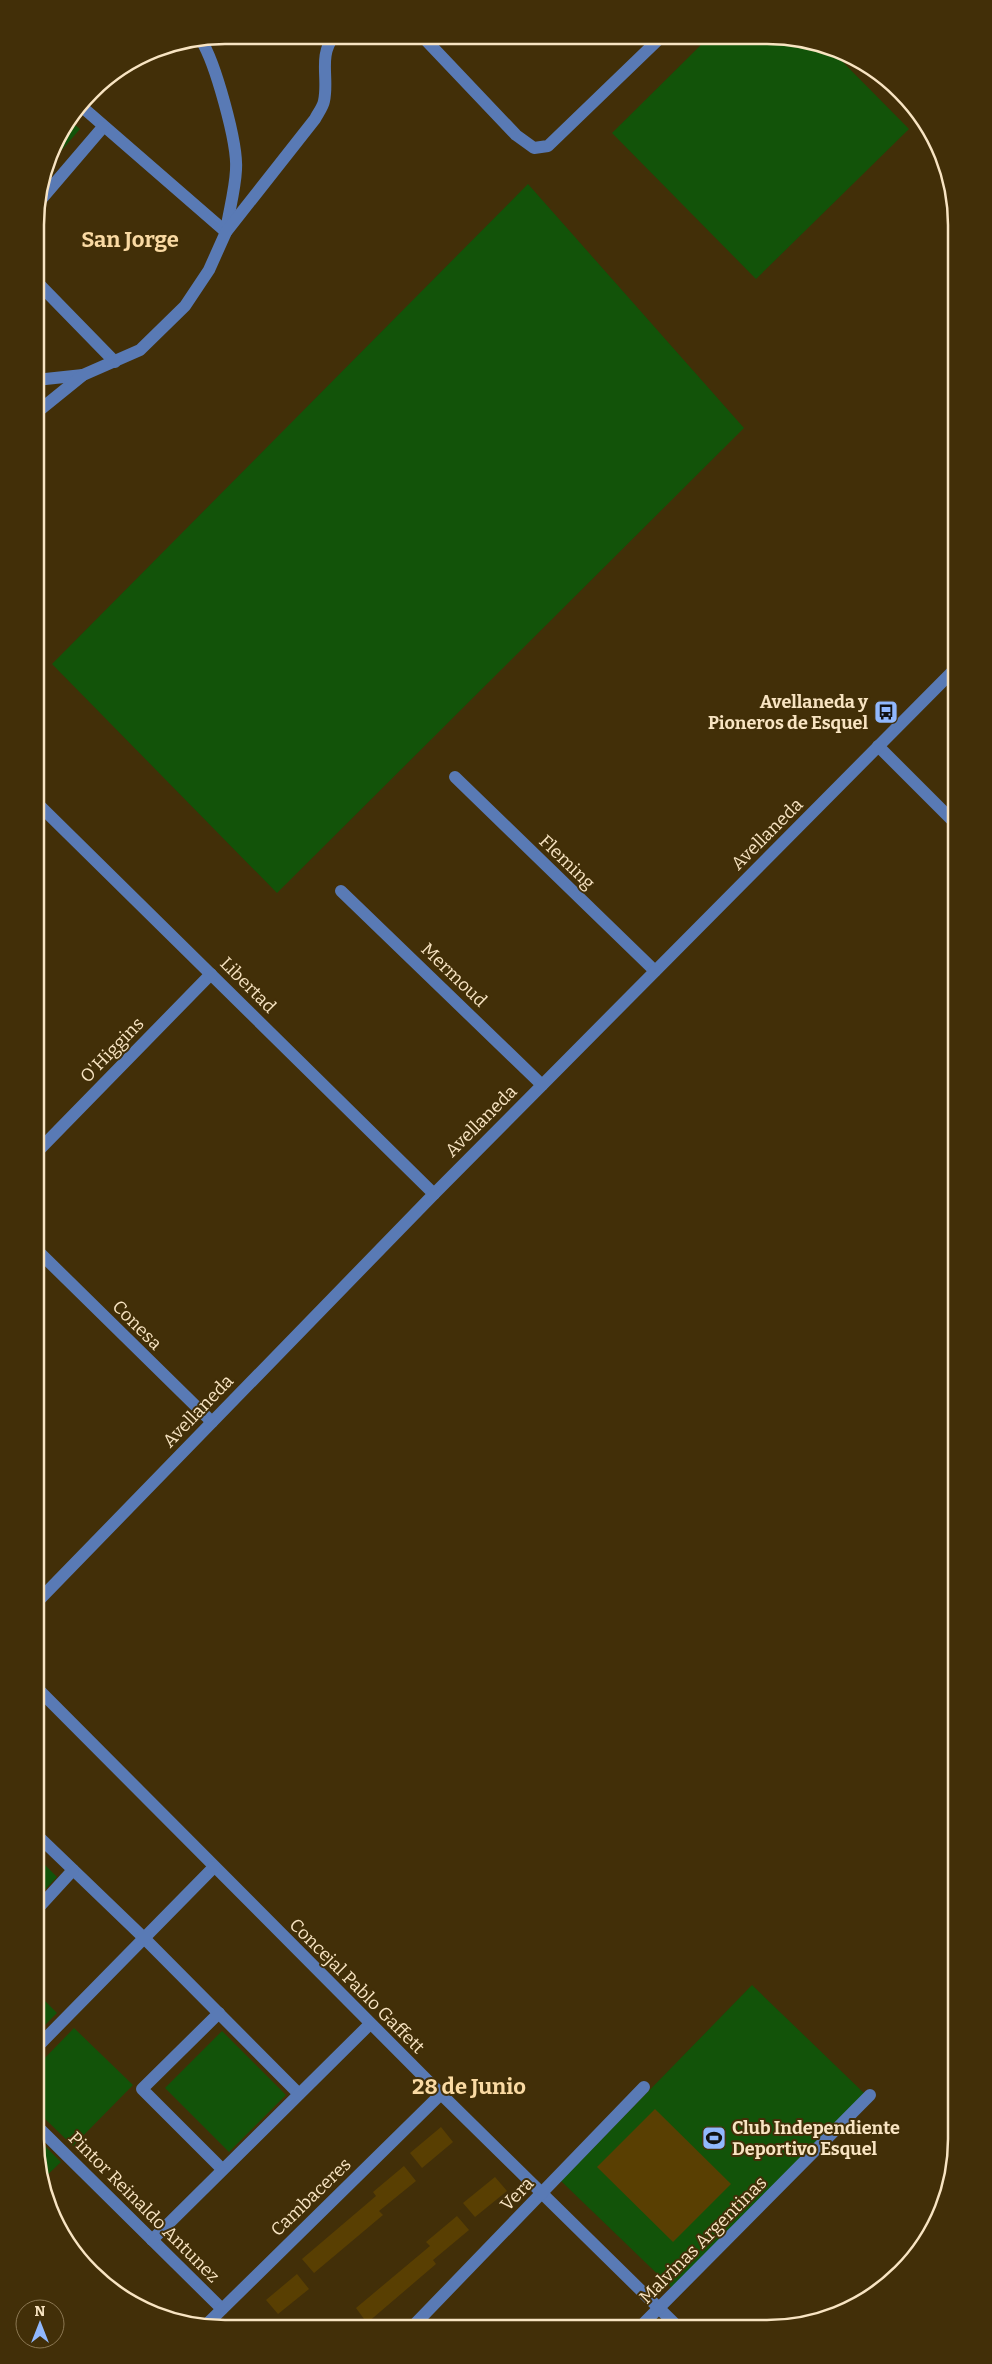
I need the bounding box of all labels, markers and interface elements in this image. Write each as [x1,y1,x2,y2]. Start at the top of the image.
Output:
district label: San Jorge [81,226,179,253]
place label: Avellaneda y Pioneros de Esquel [708,691,869,734]
bus stop icon: Avellaneda y Pioneros de Esquel [873,699,899,725]
street label: Avellaneda [727,793,808,874]
street label: Fleming [535,830,599,894]
street label: Mermoud [417,938,492,1012]
street label: Libertad [215,952,281,1018]
street label: O'Higgins [76,1013,148,1087]
street label: Avellaneda [441,1080,522,1161]
street label: Conesa [108,1296,167,1355]
street label: Avellaneda [158,1370,238,1452]
street label: Concejal Pablo Gaffett [285,1914,430,2059]
district label: 28 de Junio [412,2073,526,2100]
place label: Club Independiente Deportivo Esquel [732,2117,900,2160]
sports icon: Club Independiente Deportivo Esquel [701,2125,727,2151]
street label: Pintor Reinaldo Antunez [64,2127,224,2287]
street label: Cambaceres [266,2153,356,2241]
street label: Vera [496,2172,538,2215]
street label: Malvinas Argentinas [635,2172,771,2308]
north arrow [15,2299,65,2349]
text: N [35,2303,46,2320]

